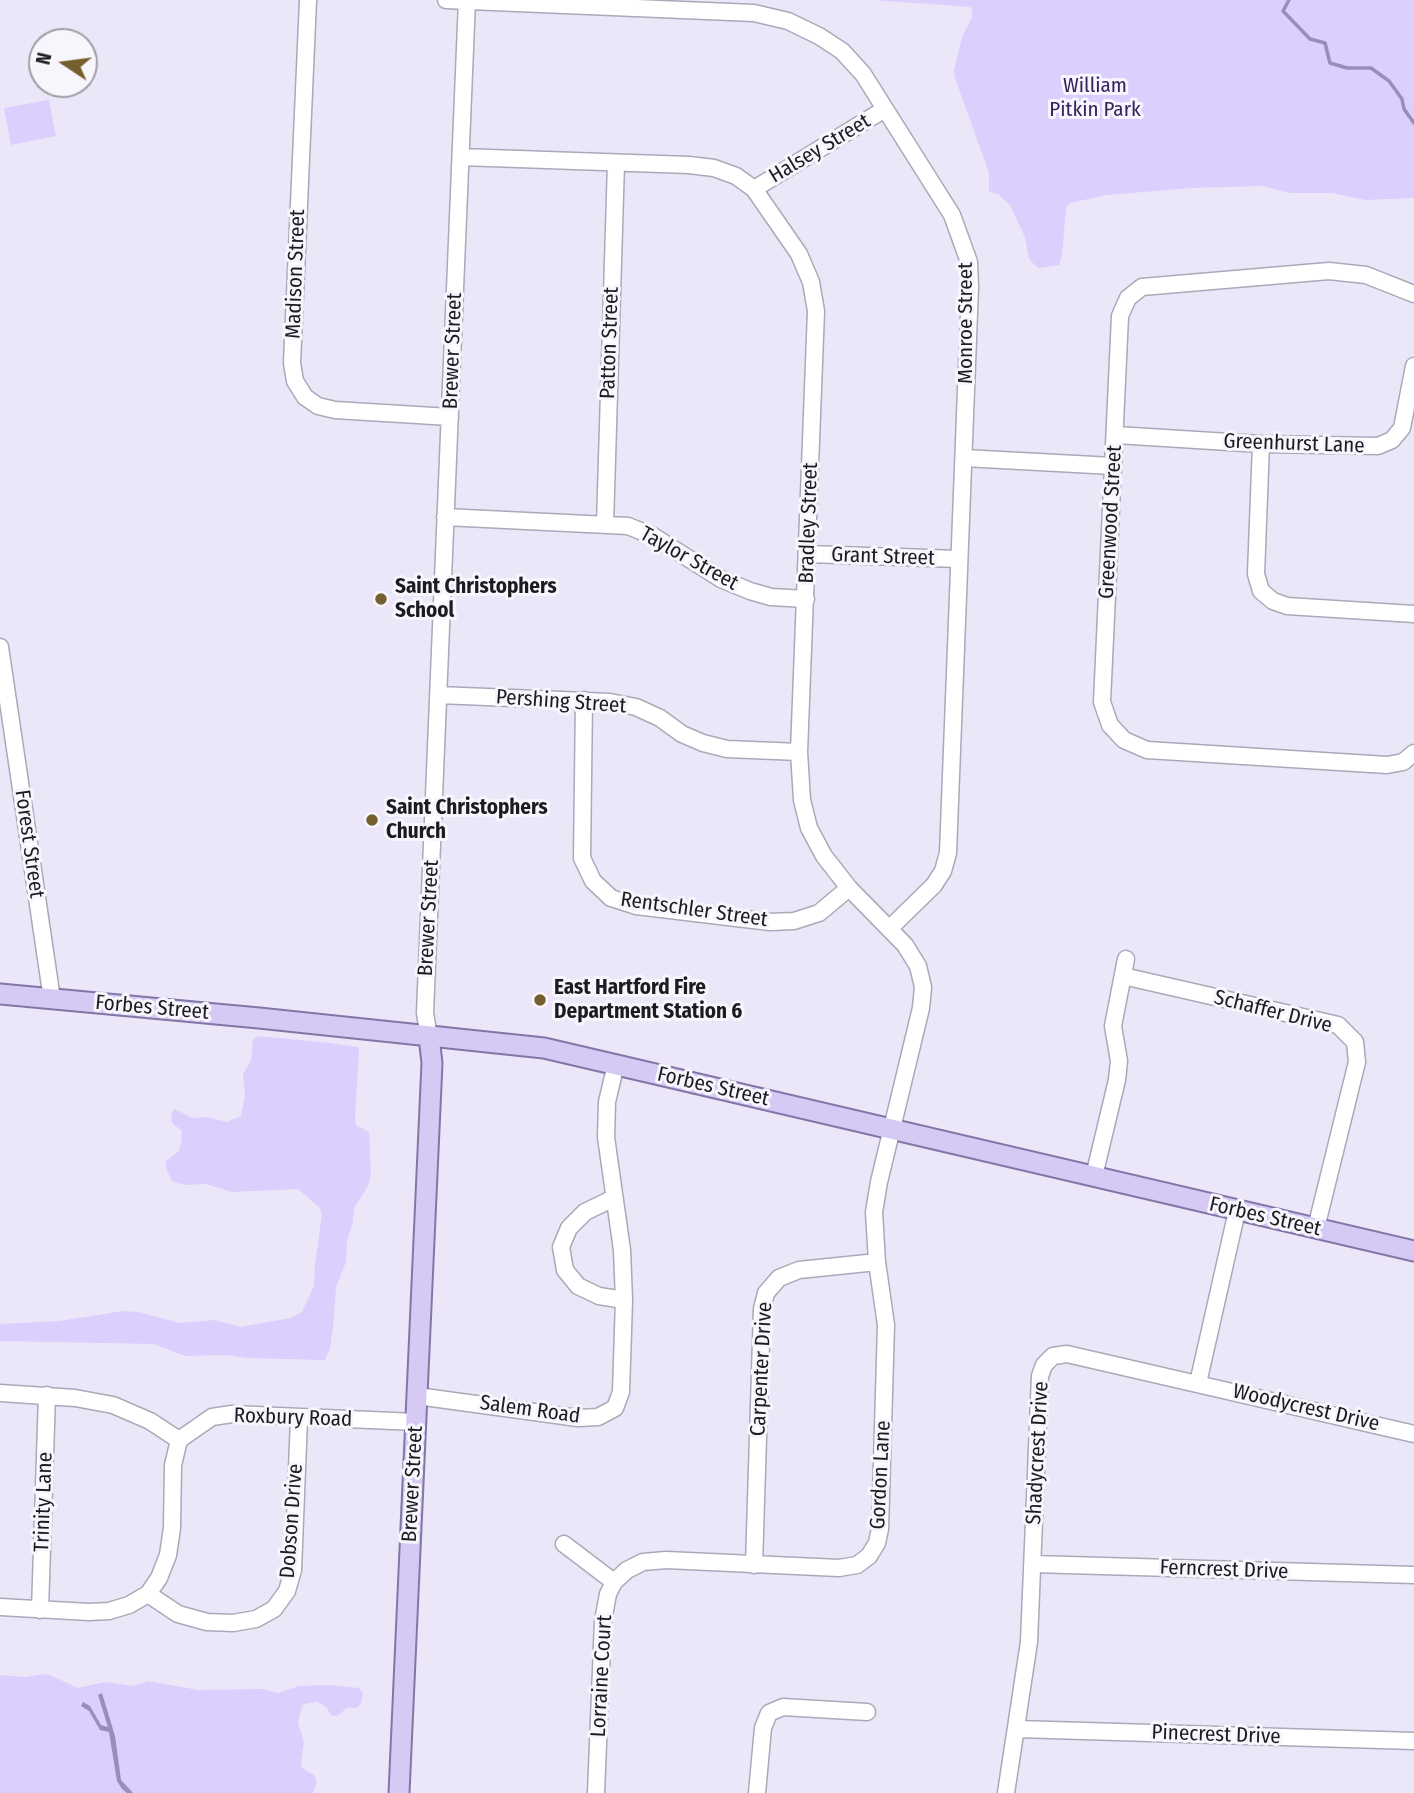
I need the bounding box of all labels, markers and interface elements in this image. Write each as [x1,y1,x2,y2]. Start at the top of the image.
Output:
north arrow [28,28,98,98]
text: N [32,50,56,67]
park label: William Pitkin Park [1049,73,1141,123]
street label: Halsey Street [765,109,875,189]
street label: Madison Street [281,209,311,339]
street label: Monroe Street [953,262,979,384]
street label: Patton Street [595,286,625,400]
street label: Brewer Street [438,292,468,410]
street label: Greenhurst Lane [1223,429,1365,459]
street label: Greenwood Street [1094,444,1128,600]
street label: Bradley Street [794,462,824,584]
street label: Taylor Street [635,522,743,596]
street label: Grant Street [831,543,935,571]
place label: Saint Christophers School [395,574,557,624]
marker: Saint Christophers School [373,591,389,607]
street label: Pershing Street [495,685,627,719]
street label: Forest Street [9,788,49,900]
place label: Saint Christophers Church [386,795,548,845]
marker: Saint Christophers Church [364,812,380,828]
street label: Brewer Street [413,859,445,977]
street label: Rentschler Street [619,887,769,933]
place label: East Hartford Fire Department Station 6 [554,975,742,1025]
street label: Schaffer Drive [1211,985,1335,1039]
street label: Forbes Street [94,990,210,1026]
marker: East Hartford Fire Department Station 6 [532,992,548,1008]
street label: Forbes Street [655,1062,771,1112]
street label: Forbes Street [1207,1192,1323,1242]
street label: Carpenter Drive [746,1301,778,1437]
street label: Woodycrest Drive [1230,1379,1382,1437]
street label: Shadycrest Drive [1022,1381,1054,1525]
street label: Salem Road [478,1390,582,1430]
street label: Roxbury Road [233,1403,353,1433]
street label: Gordon Lane [866,1420,896,1530]
street label: Brewer Street [397,1425,429,1543]
street label: Trinity Lane [30,1452,58,1552]
street label: Dobson Drive [275,1463,309,1579]
street label: Ferncrest Drive [1159,1555,1289,1585]
street label: Lorraine Court [586,1614,618,1738]
street label: Pinecrest Drive [1151,1720,1281,1750]

